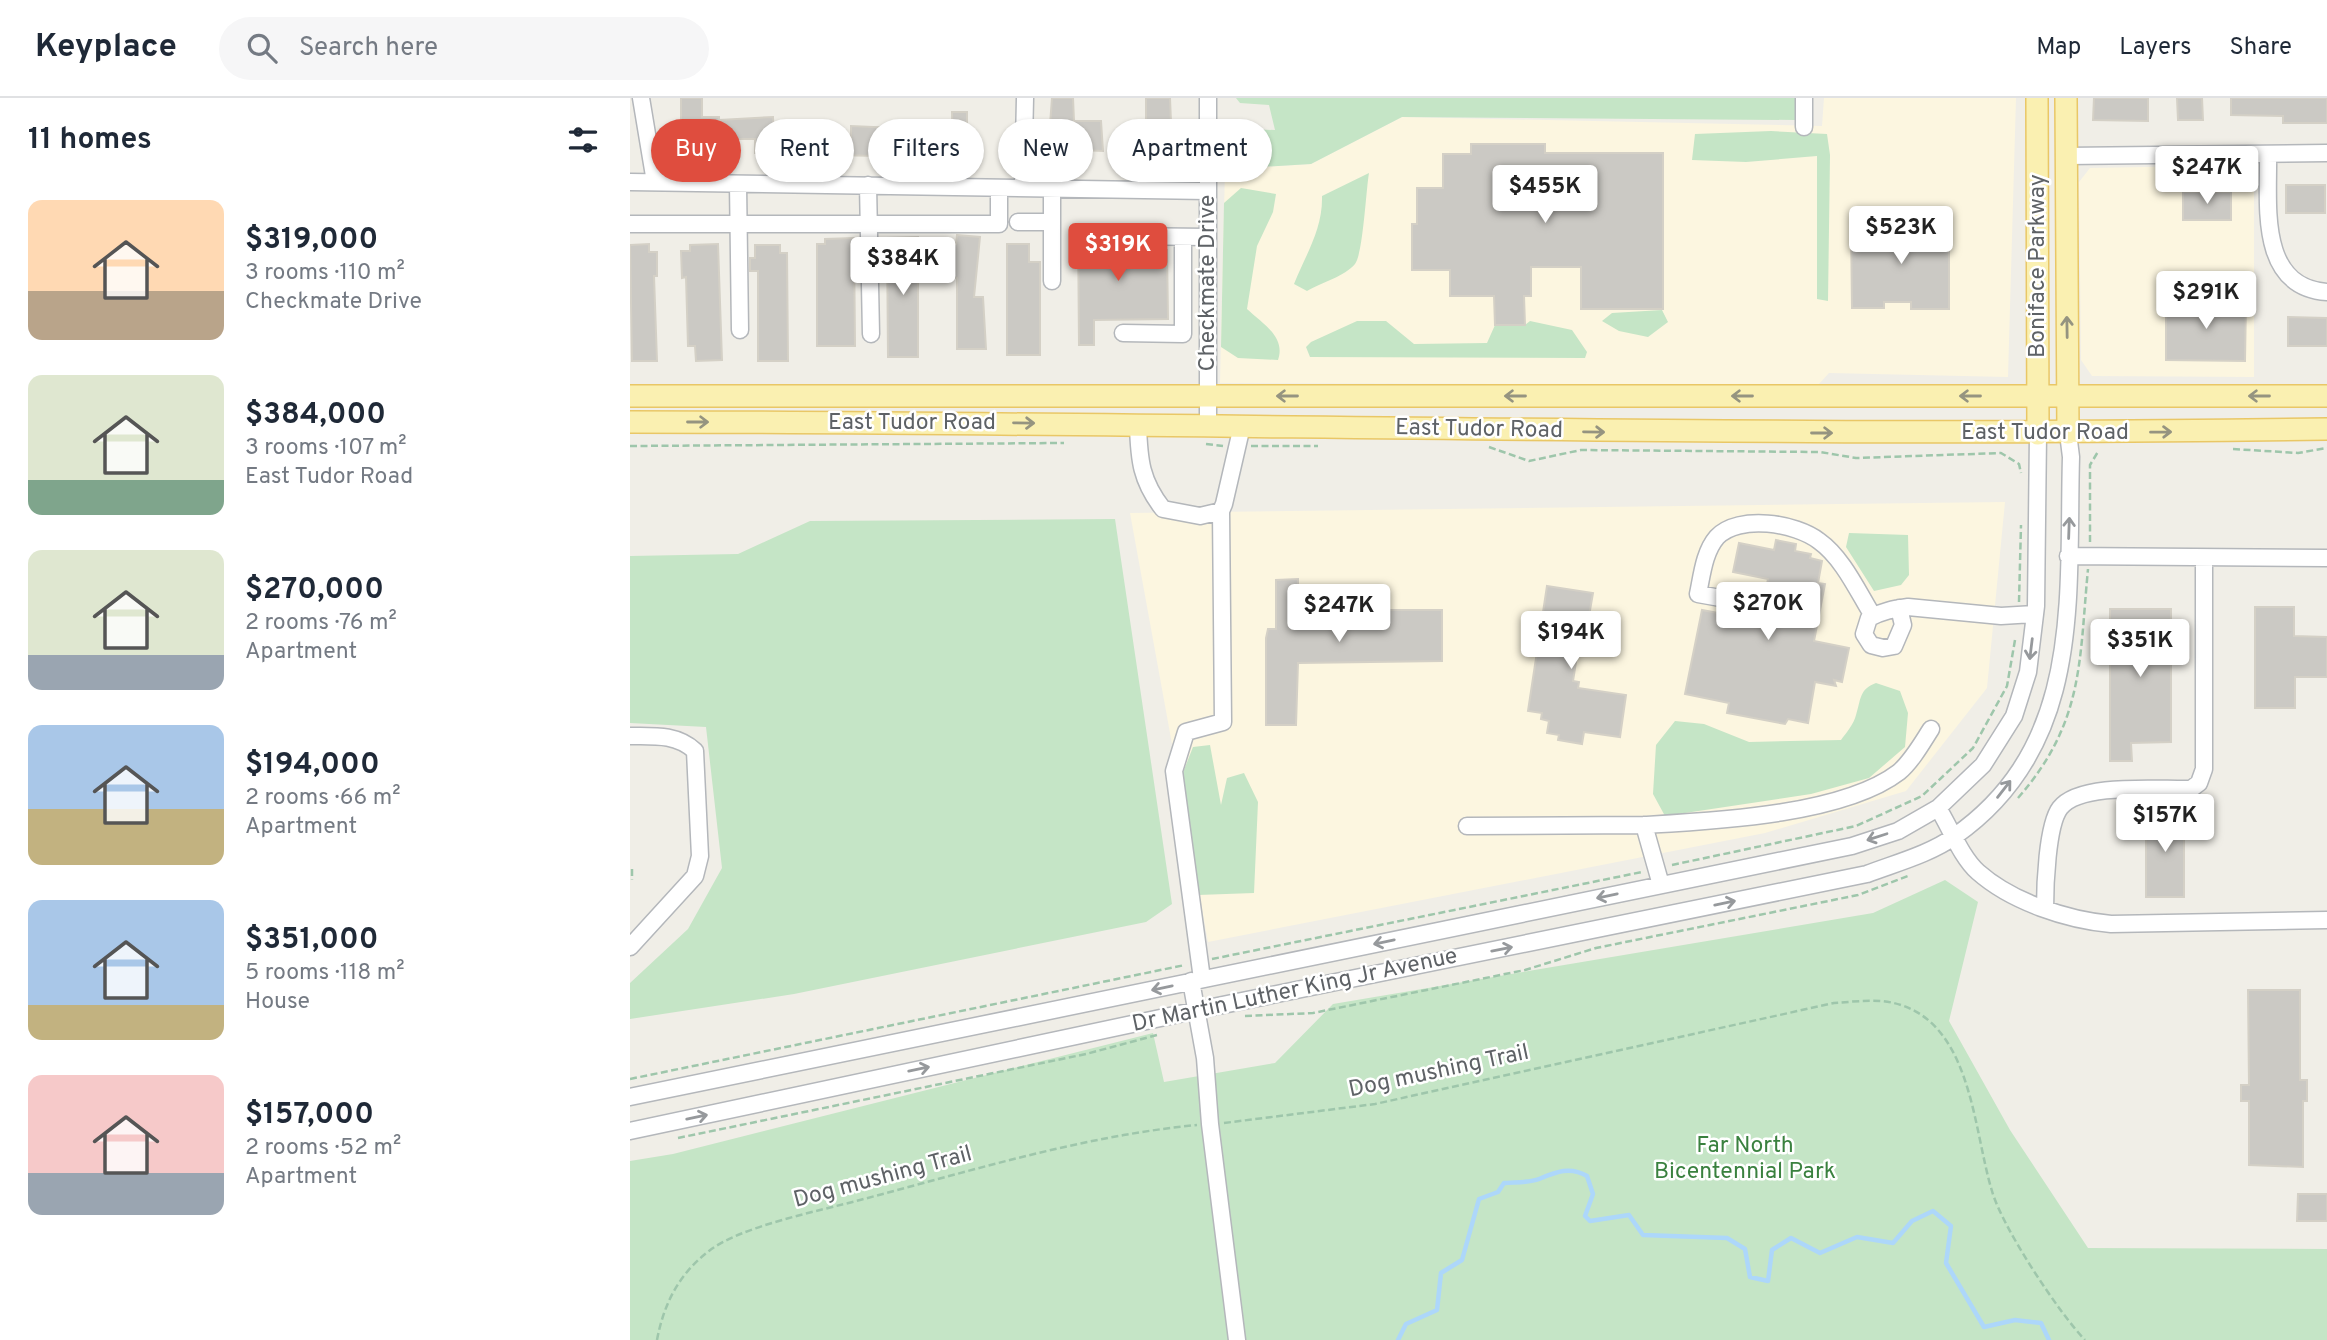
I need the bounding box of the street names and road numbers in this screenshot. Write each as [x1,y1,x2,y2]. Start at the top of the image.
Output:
street label: Boniface Parkway [2024,174,2053,358]
street label: Checkmate Drive [1194,195,1223,371]
street label: East Tudor Road [828,409,996,438]
street label: East Tudor Road [1395,414,1563,446]
street label: East Tudor Road [1961,419,2129,448]
street label: Dr Martin Luther King Jr Avenue [1130,942,1460,1040]
street label: Dog mushing Trail [1346,1039,1532,1105]
street label: Dog mushing Trail [791,1140,975,1216]

